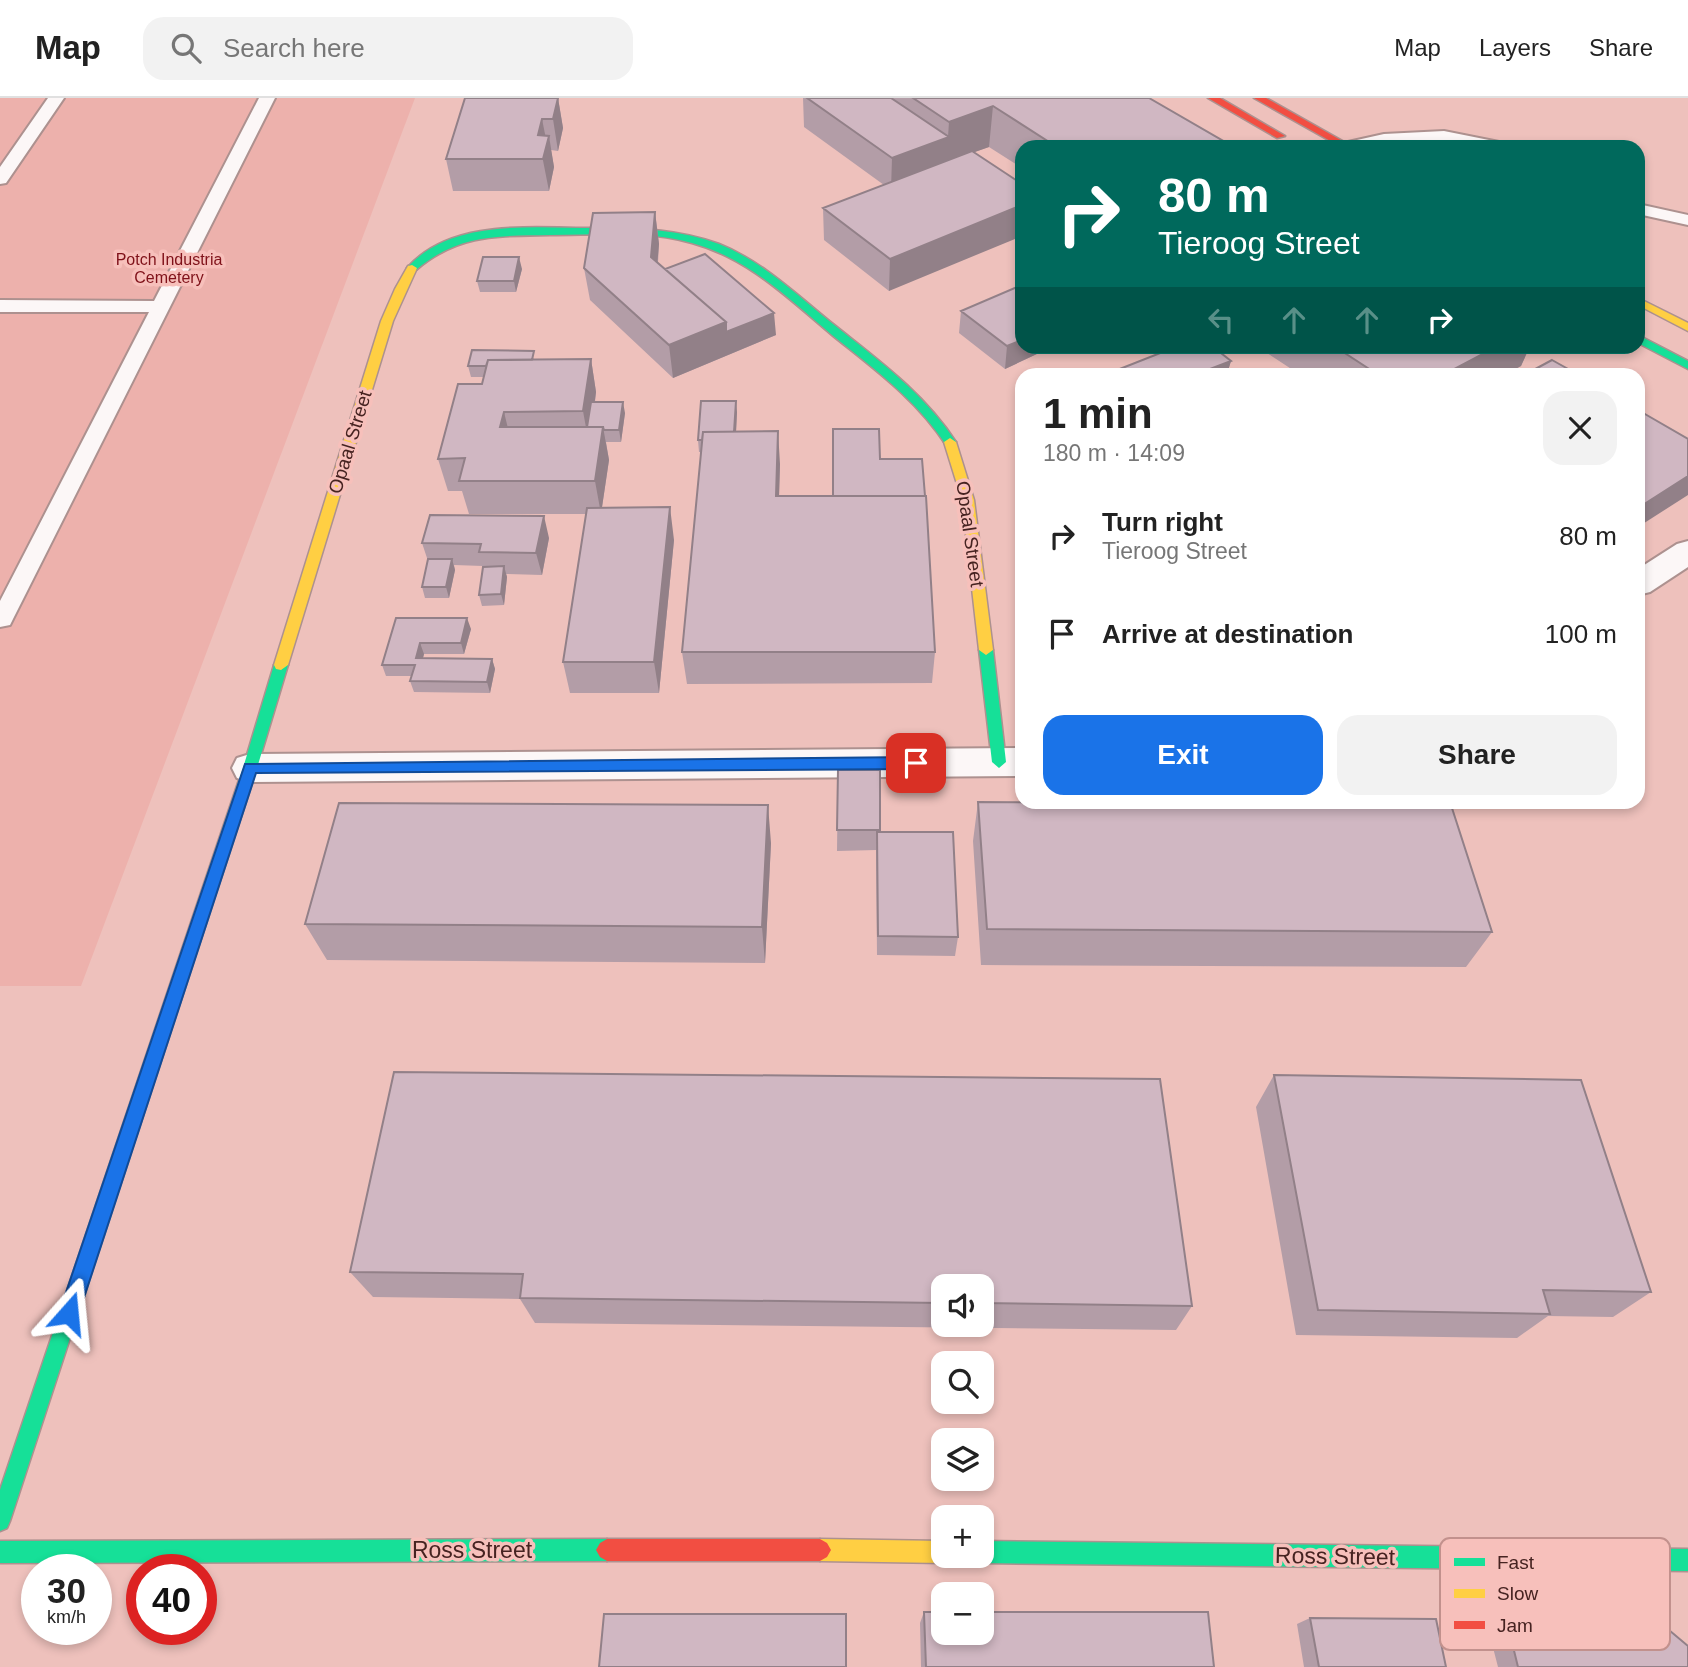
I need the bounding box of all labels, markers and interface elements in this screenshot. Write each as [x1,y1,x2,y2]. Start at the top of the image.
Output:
search box [143,17,633,80]
text: Map [35,29,101,66]
icon: search [167,29,205,67]
text: Search here [223,33,365,63]
text: Map [1394,34,1441,61]
text: Layers [1479,34,1551,61]
text: Share [1589,34,1653,61]
icon: right [1043,168,1134,259]
text: 80 m [1158,168,1270,222]
text: Tieroog Street [1158,225,1360,261]
park label: Potch Industria Cemetery [116,251,222,286]
icon: left [1202,301,1240,339]
icon: ahead [1275,301,1313,339]
icon: ahead [1348,301,1386,339]
icon: right [1421,301,1459,339]
street label: Opaal Street [324,387,376,496]
text: 1 min [1043,390,1153,437]
button: close [1543,391,1617,465]
text: 180 m · 14:09 [1043,440,1185,466]
street label: Opaal Street [952,480,988,589]
text: Turn right [1102,507,1223,537]
icon: right [1043,517,1081,555]
text: 80 m [1559,521,1617,551]
text: Tieroog Street [1102,538,1247,564]
icon: arrive [1043,615,1081,653]
text: Arrive at destination [1102,619,1353,649]
text: 100 m [1545,619,1617,649]
button: Exit [1043,715,1323,795]
button: Share [1337,715,1617,795]
pin [886,733,946,793]
icon: arrive [897,744,935,782]
map controls [931,1274,994,1645]
button: sound [931,1274,994,1337]
position arrow [32,1276,106,1350]
button: search [931,1351,994,1414]
button: layers [931,1428,994,1491]
button: + [931,1505,994,1568]
street label: Ross Street [412,1537,533,1563]
legend [1440,1538,1670,1650]
street label: Ross Street [1275,1542,1396,1570]
text: Fast [1497,1552,1535,1573]
speed limit sign: 40 [126,1554,217,1645]
text: 30 [47,1571,86,1610]
button: − [931,1582,994,1645]
text: Slow [1497,1583,1538,1604]
text: km/h [47,1607,86,1627]
text: Jam [1497,1615,1533,1636]

